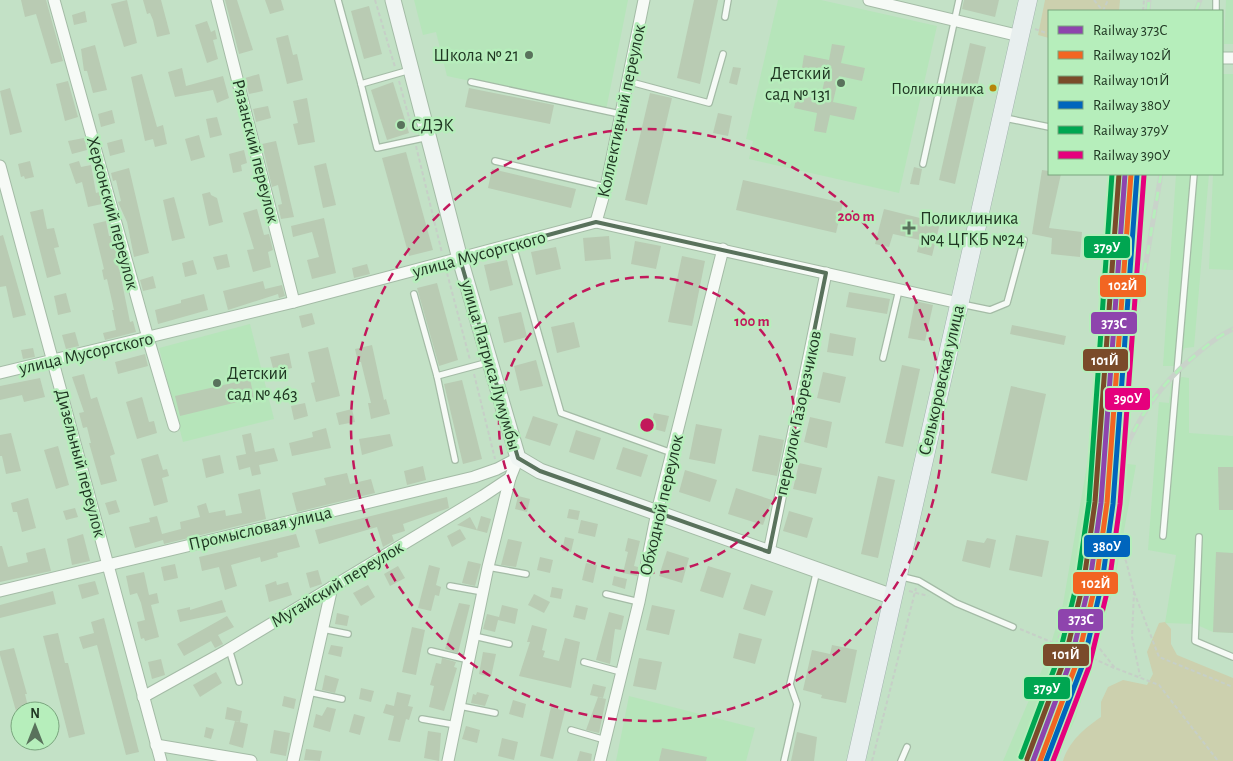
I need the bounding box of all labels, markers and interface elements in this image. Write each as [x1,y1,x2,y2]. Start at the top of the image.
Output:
legend [1048,10,1223,175]
street label: Коллективный переулок [595,22,649,199]
text: Railway 373C [1093,23,1167,38]
place label: Школа № 21 [433,47,519,65]
text: Railway 102Й [1093,48,1171,63]
marker: Школа № 21 [523,49,535,61]
place label: Детский сад № 131 [765,65,831,104]
text: Railway 101Й [1093,73,1170,88]
marker: Детский сад № 131 [835,77,847,89]
street label: Рязанский переулок [228,78,282,226]
place label: Поликлиника [891,80,984,97]
marker: Поликлиника [988,83,998,93]
text: Railway 380У [1093,98,1171,113]
place label: СДЭК [411,117,454,135]
marker: СДЭК [395,119,407,131]
text: Railway 379У [1093,123,1169,138]
street label: Херсонский переулок [83,135,141,293]
text: Railway 390У [1093,148,1171,163]
text: 200 m [837,209,875,224]
place label: Поликлиника №4 ЦГКБ №24 [920,210,1025,249]
marker: Поликлиника №4 ЦГКБ №24 [902,221,916,235]
street label: улица Мусоргского [410,229,548,282]
line badge: 379У [1083,235,1131,259]
text: 379У [1093,241,1121,255]
line badge: 102Й [1099,274,1147,298]
street label: улица Патриса Лумумбы [457,277,524,452]
text: 102Й [1109,277,1137,293]
street label: Селькоровская улица [916,303,968,457]
line badge: 373C [1090,311,1138,335]
text: 100 m [734,314,770,329]
text: 373C [1101,317,1127,331]
street label: переулок Газорезчиков [773,329,825,497]
street label: улица Мусоргского [17,330,155,378]
line badge: 101Й [1082,348,1129,372]
text: 101Й [1091,352,1119,368]
place label: Детский сад № 463 [227,365,298,404]
marker: Детский сад № 463 [211,377,223,389]
street label: Дизельный переулок [52,387,109,540]
line badge: 390У [1104,387,1151,411]
text: 390У [1114,392,1143,406]
centre of rings [638,416,656,434]
street label: Обходной переулок [636,432,687,577]
street label: Промысловая улица [187,504,334,554]
line badge: 380У [1083,534,1131,558]
street label: Мугайский переулок [268,538,407,631]
text: 380У [1093,540,1122,554]
line badge: 102Й [1072,571,1119,595]
text: 102Й [1082,575,1110,591]
line badge: 373C [1057,608,1104,632]
text: 373C [1068,613,1094,627]
line badge: 101Й [1042,643,1090,667]
text: 101Й [1052,646,1080,662]
line badge: 379У [1023,676,1071,700]
text: 379У [1033,682,1061,696]
north arrow [10,701,60,751]
text: N [30,707,40,721]

